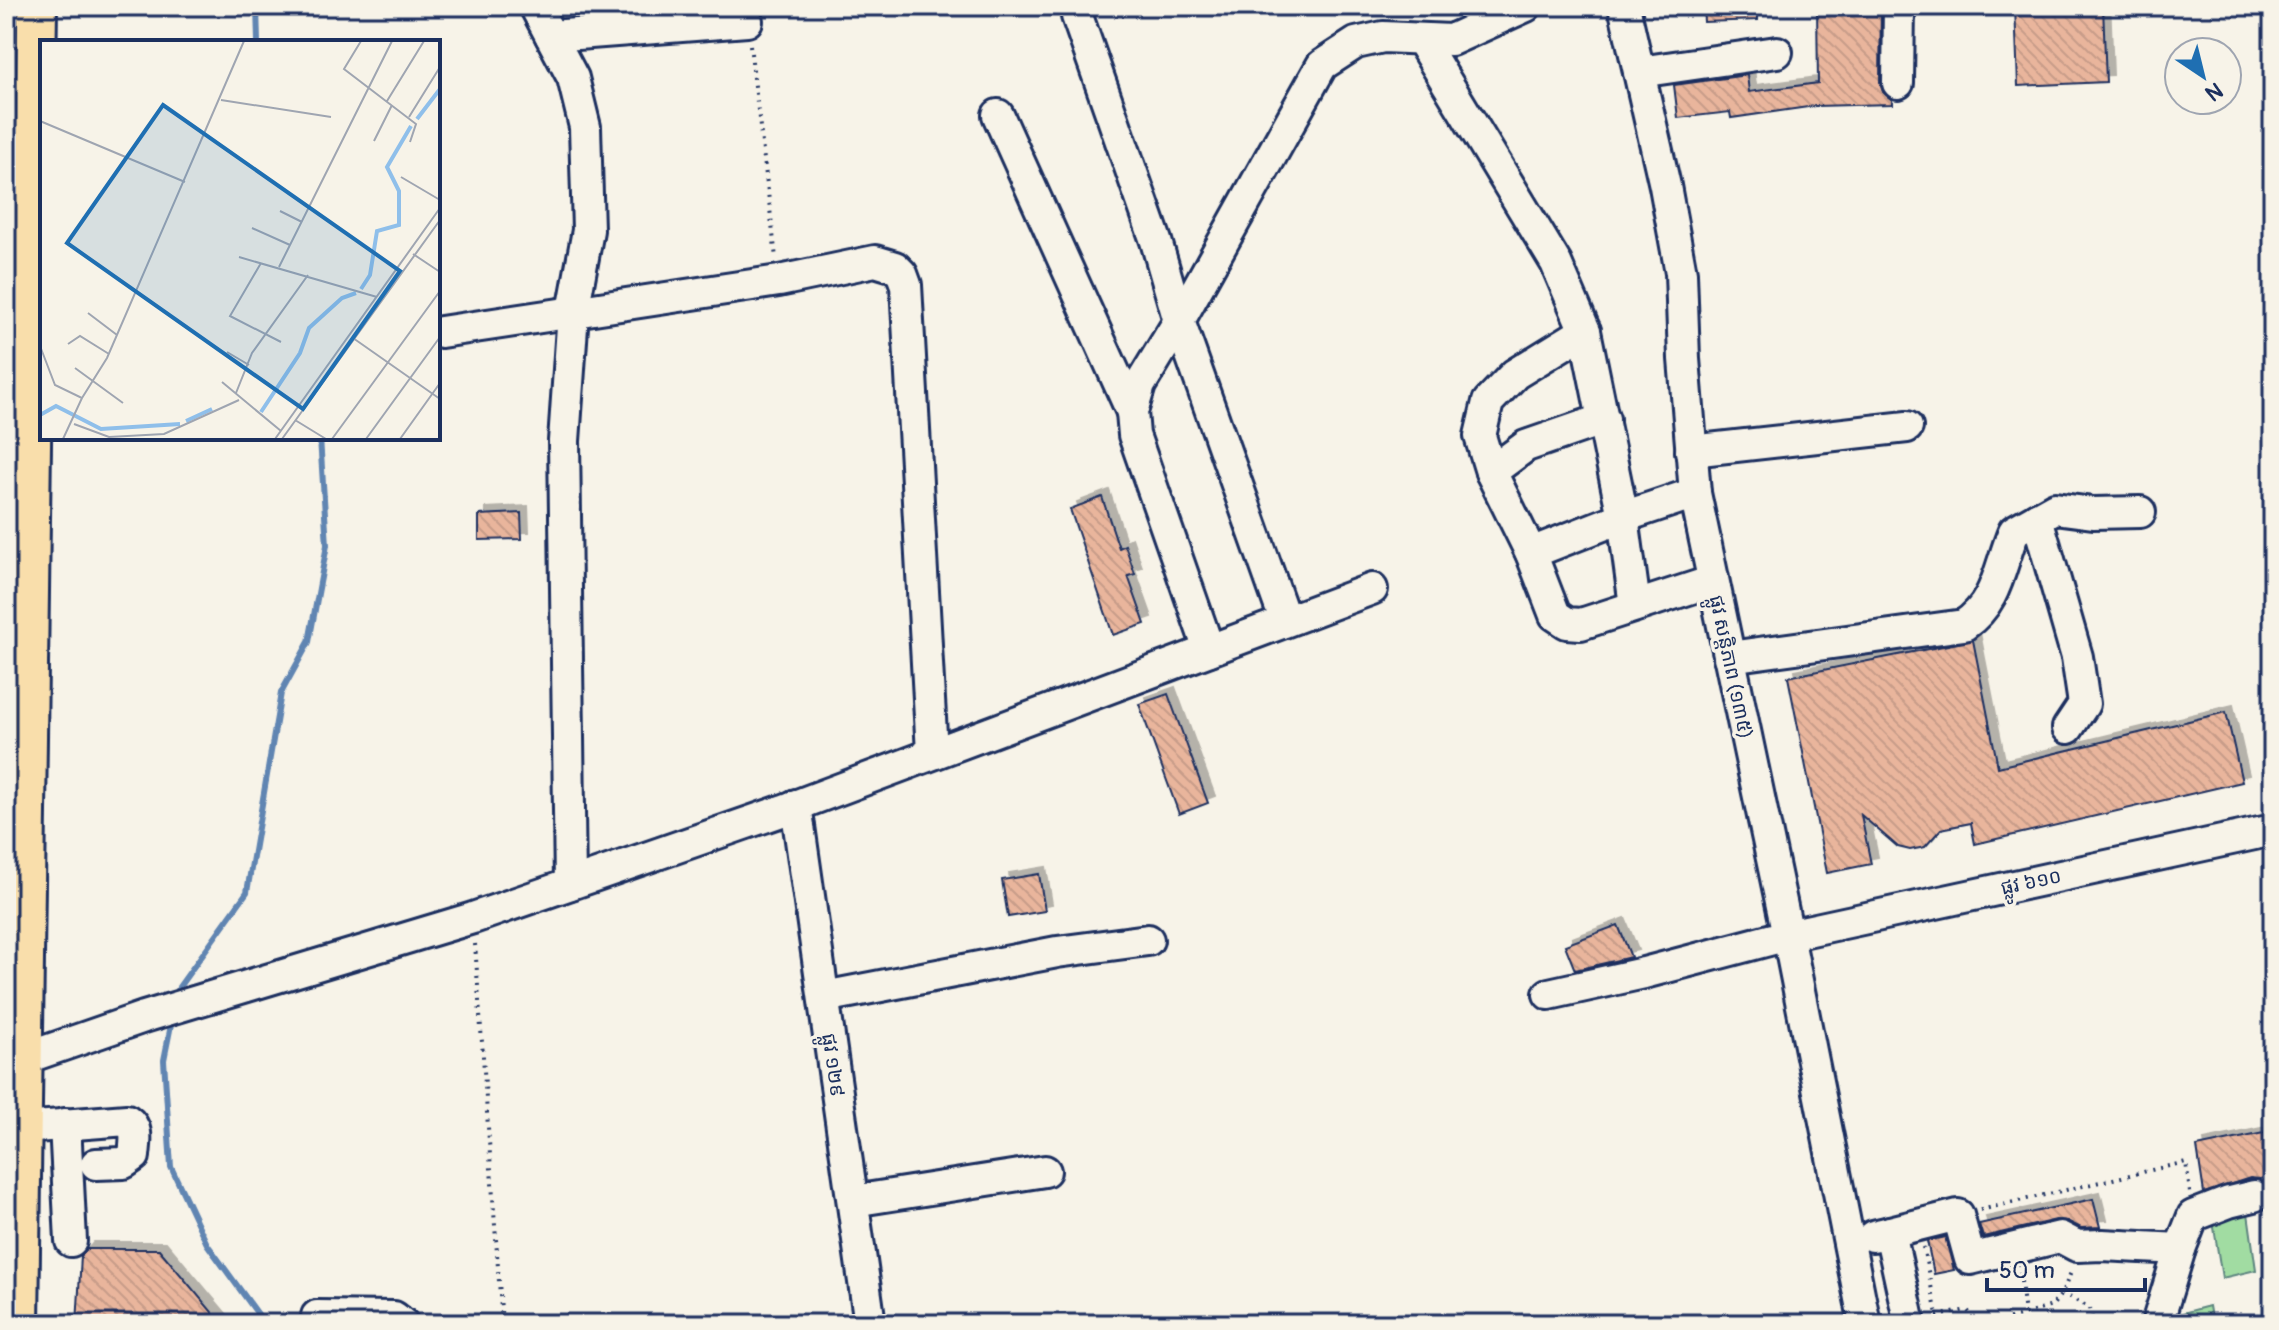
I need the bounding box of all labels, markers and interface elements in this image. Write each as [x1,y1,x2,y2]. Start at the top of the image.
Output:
north arrow [2163,36,2243,116]
inset map [40,40,440,440]
text: N [2200,76,2228,107]
street label: ផ្លូវ សន្តិភាព (១៣៥) [1698,593,1758,742]
street label: ផ្លូវ ៦១០ [1998,863,2065,906]
street label: ផ្លូវ ១២៩ [810,1032,850,1099]
scale bar [1987,1242,2145,1292]
text: 50 m [1999,1256,2055,1285]

